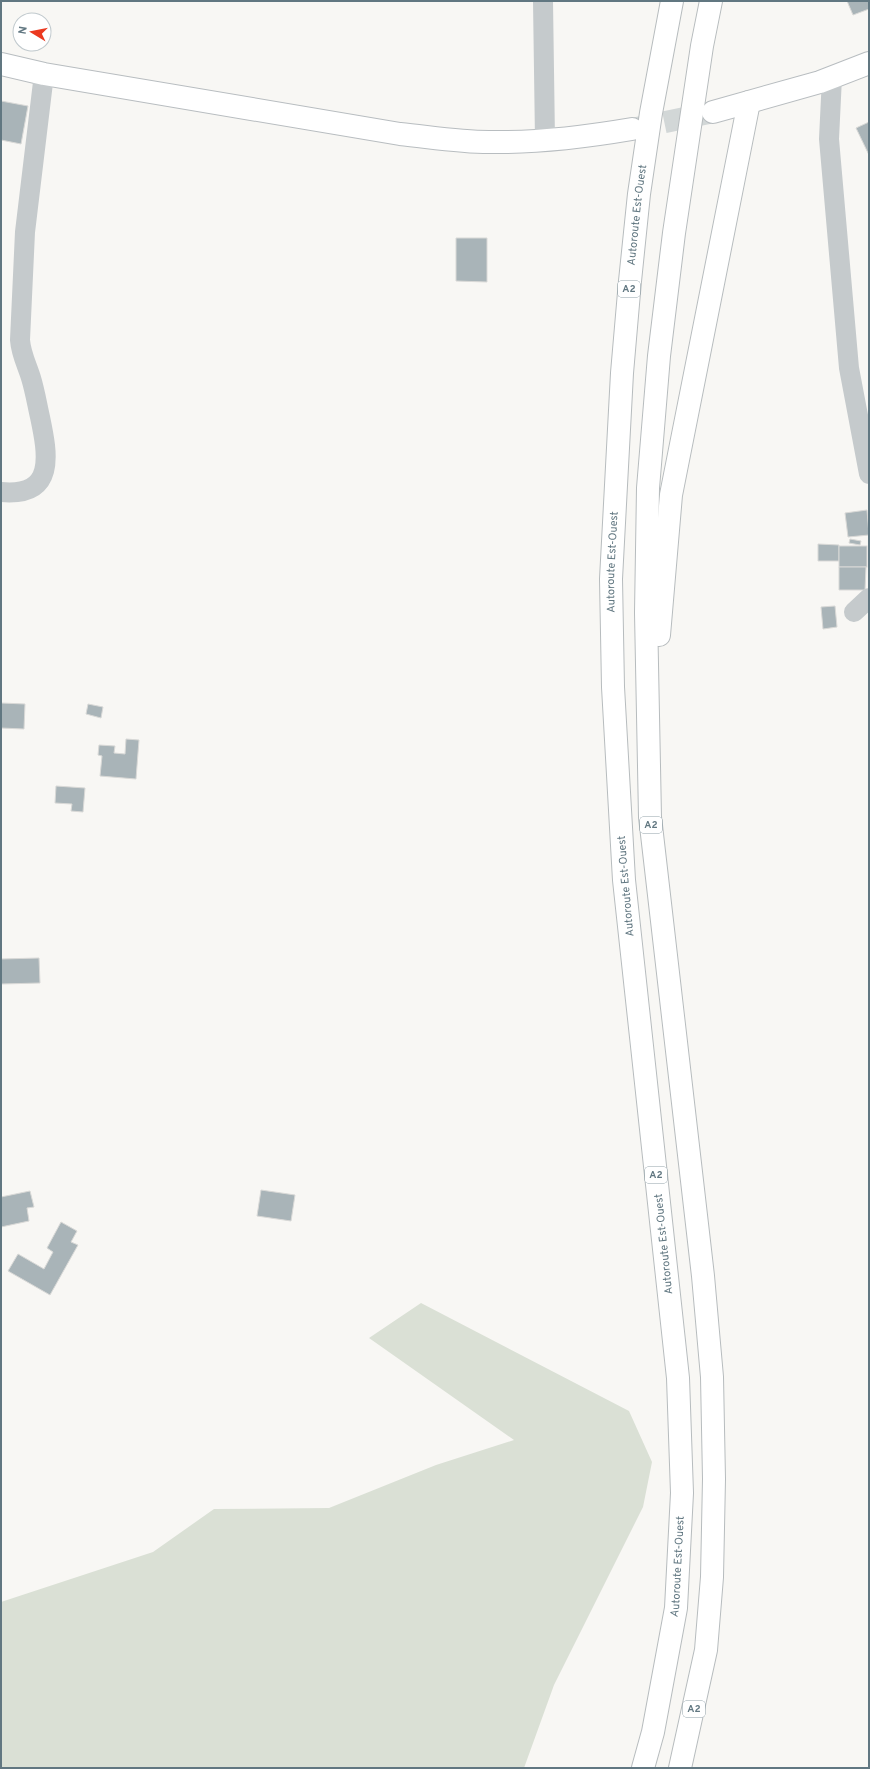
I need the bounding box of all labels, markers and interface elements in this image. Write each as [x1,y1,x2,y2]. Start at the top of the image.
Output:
north arrow [12,12,52,52]
text: N [16,25,31,36]
street label: Autoroute Est-Ouest [625,164,650,266]
road number: A2 [618,281,640,297]
street label: Autoroute Est-Ouest [604,511,622,613]
road number: A2 [640,817,662,833]
street label: Autoroute Est-Ouest [615,835,637,937]
road number: A2 [645,1167,667,1183]
street label: Autoroute Est-Ouest [652,1193,676,1295]
street label: Autoroute Est-Ouest [667,1516,688,1618]
road number: A2 [683,1701,705,1717]

